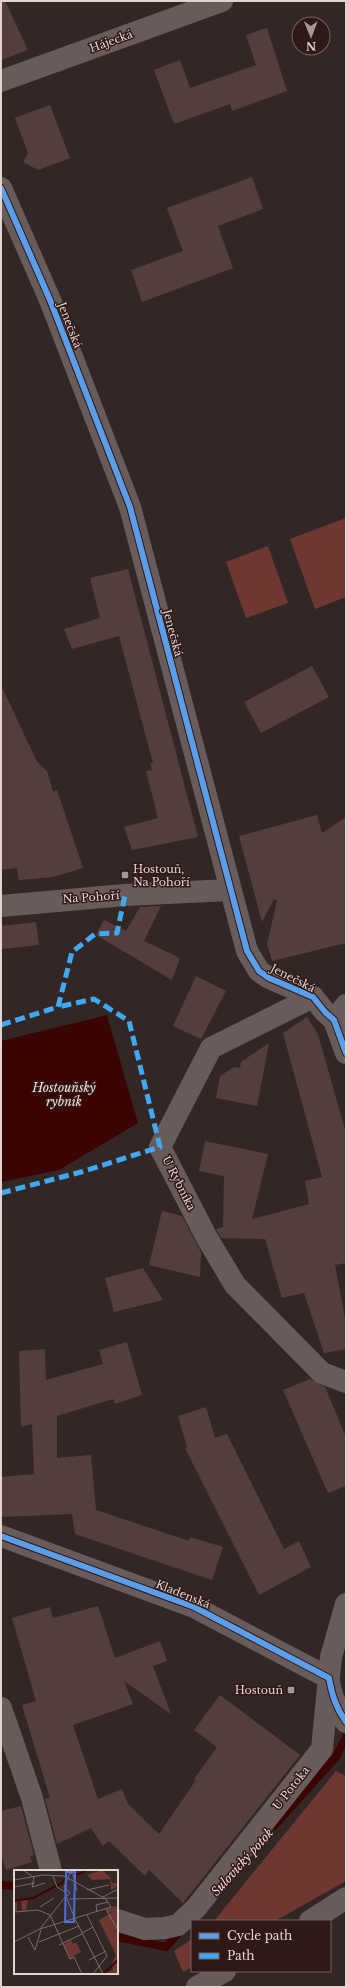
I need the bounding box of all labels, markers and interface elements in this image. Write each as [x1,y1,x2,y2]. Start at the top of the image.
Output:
north arrow [291,16,331,56]
street label: Hájecká [88,26,135,55]
text: N [305,39,316,53]
street label: Jenečská [54,298,85,351]
street label: Jenečská [160,606,186,659]
place label: Hostouň, Na Pohoří [133,862,190,889]
marker: Hostouň, Na Pohoří [120,870,130,880]
street label: Na Pohoří [62,888,120,906]
street label: Jenečská [267,960,318,996]
water label: Hostouňský rybník [31,1080,97,1109]
street label: U Rybníka [159,1153,199,1213]
street label: Kladenská [154,1577,213,1612]
place label: Hostouň [235,1683,283,1697]
marker: Hostouň [286,1685,296,1695]
street label: U Potoka [270,1763,313,1813]
water label: Sulovický potok [208,1825,276,1899]
inset map [14,1870,118,1974]
legend [191,1920,331,1972]
text: Cycle path [227,1928,292,1943]
text: Path [227,1948,255,1963]

